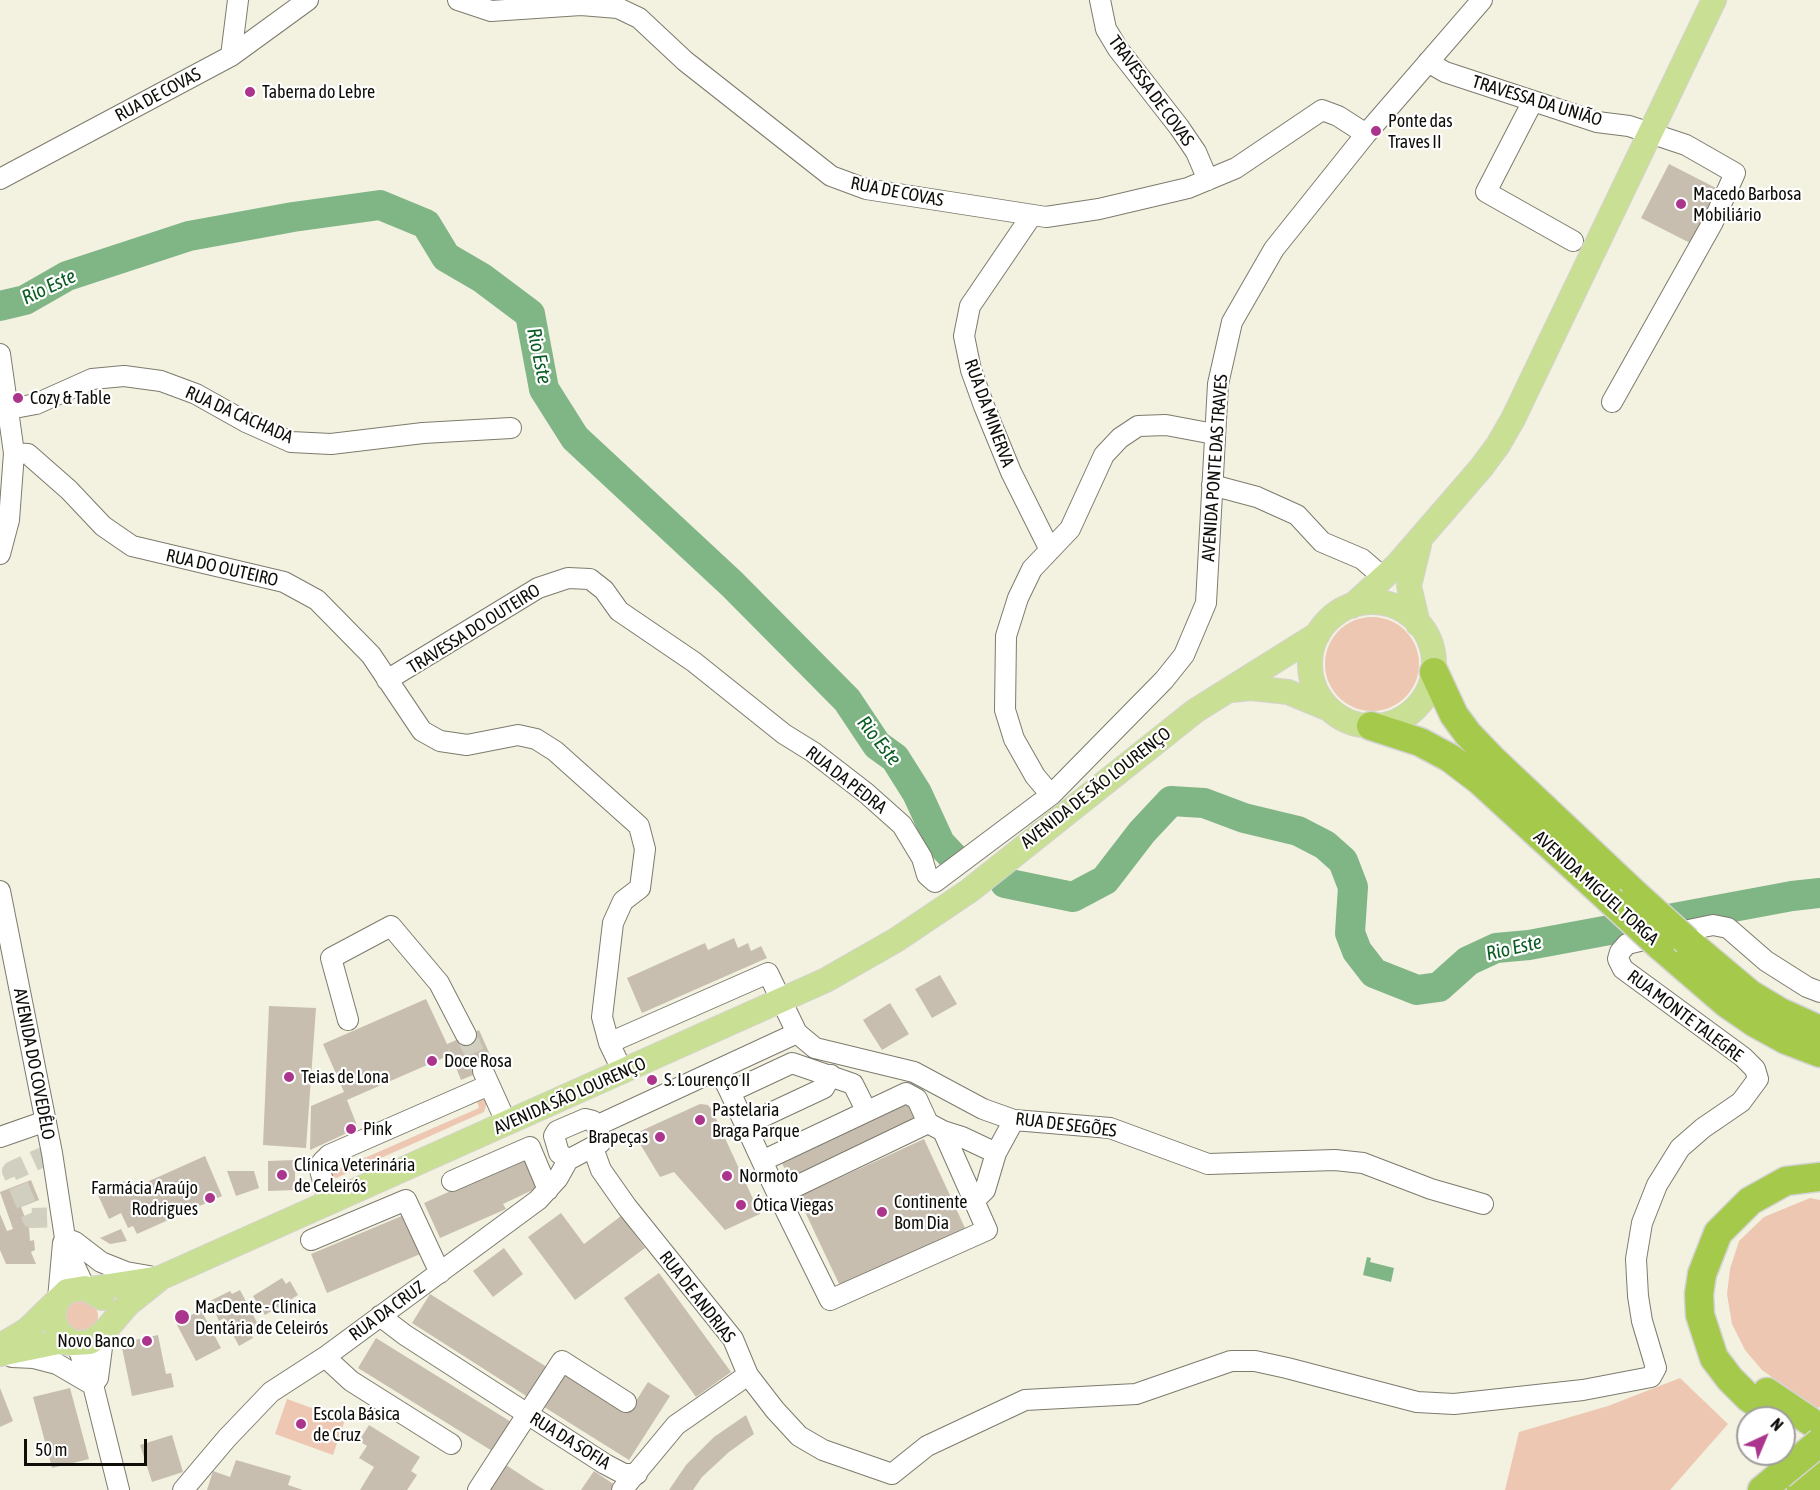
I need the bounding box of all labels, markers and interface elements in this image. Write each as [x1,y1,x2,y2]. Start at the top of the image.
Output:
street label: TRAVESSA DE COVAS [1104,32,1198,150]
street label: RUA DE COVAS [111,63,205,127]
street label: TRAVESSA DA UNIÃO [1469,71,1605,131]
place label: Taberna do Lebre [262,81,375,103]
marker: Taberna do Lebre [243,85,257,99]
place label: Ponte das Traves II [1388,110,1453,152]
marker: Ponte das Traves II [1369,124,1383,138]
street label: RUA DE COVAS [849,172,945,212]
place label: Macedo Barbosa Mobiliário [1693,183,1802,226]
marker: Macedo Barbosa Mobiliário [1674,197,1688,211]
water label: Rio Este [18,264,80,310]
water label: Rio Este [521,326,557,386]
street label: RUA DA MINERVA [959,356,1019,470]
street label: AVENIDA PONTE DAS TRAVES [1198,374,1232,562]
street label: RUA DA CACHADA [182,382,296,448]
place label: Cozy & Table [30,387,111,409]
marker: Cozy & Table [11,391,25,405]
street label: RUA DO OUTEIRO [164,545,280,591]
street label: TRAVESSA DO OUTEIRO [404,580,544,678]
water label: Rio Este [852,711,906,771]
street label: AVENIDA DE SÃO LOURENÇO [1017,723,1175,853]
street label: RUA DA PEDRA [801,742,891,818]
street label: AVENIDA MIGUEL TORGA [1529,826,1663,950]
water label: Rio Este [1484,930,1544,966]
street label: RUA MONTE TALEGRE [1623,966,1747,1066]
street label: AVENIDA DO COVEDÊLO [9,986,59,1142]
place label: Doce Rosa [444,1050,512,1072]
street label: AVENIDA SÃO LOURENÇO [491,1053,649,1139]
marker: Doce Rosa [425,1054,439,1068]
place label: Teias de Lona [301,1066,389,1088]
place label: S. Lourenço II [664,1069,750,1091]
marker: Teias de Lona [282,1070,296,1084]
marker: S. Lourenço II [645,1073,659,1087]
place label: Pastelaria Braga Parque [712,1099,800,1142]
street label: RUA DE SEGÕES [1014,1108,1118,1142]
marker: Pastelaria Braga Parque [693,1113,707,1127]
place label: Pink [363,1118,392,1140]
marker: Pink [344,1122,358,1136]
place label: Brapeças [588,1126,648,1148]
marker: Brapeças [653,1130,667,1144]
place label: Clínica Veterinária de Celeirós [294,1154,415,1196]
place label: Normoto [739,1165,798,1187]
marker: Clínica Veterinária de Celeirós [275,1168,289,1182]
marker: Normoto [720,1169,734,1183]
place label: Farmácia Araújo Rodrigues [91,1177,198,1220]
marker: Farmácia Araújo Rodrigues [203,1191,217,1205]
place label: Continente Bom Dia [894,1191,967,1234]
place label: Ótica Viegas [753,1194,834,1216]
marker: Ótica Viegas [734,1198,748,1212]
marker: Continente Bom Dia [875,1205,889,1219]
street label: RUA DE ANDRIAS [654,1247,740,1347]
street label: RUA DA CRUZ [345,1276,429,1346]
place label: MacDente - Clínica Dentária de Celeirós [195,1296,328,1338]
marker: MacDente - Clínica Dentária de Celeirós [173,1308,191,1326]
place label: Novo Banco [57,1330,135,1352]
marker: Novo Banco [140,1334,154,1348]
place label: Escola Básica de Cruz [313,1403,400,1446]
north arrow [1736,1406,1796,1466]
street label: RUA DA SOFIA [526,1408,614,1474]
text: N [1767,1415,1787,1434]
marker: Escola Básica de Cruz [294,1417,308,1431]
scale bar [27,1427,150,1465]
text: 50 m [35,1439,67,1460]

